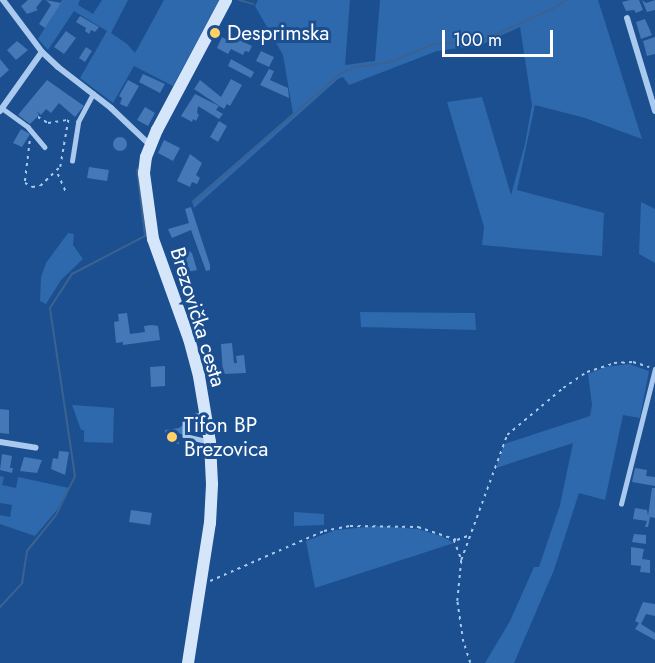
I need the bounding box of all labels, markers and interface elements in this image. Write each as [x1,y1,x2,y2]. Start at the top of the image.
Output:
scale bar [445,18,556,56]
place label: Desprimska [227,20,329,46]
marker: Desprimska [208,26,222,40]
text: 100 m [453,27,502,53]
street label: Brezovička cesta [165,244,231,390]
place label: Tifon BP Brezovica [184,412,268,462]
marker: Tifon BP Brezovica [165,430,179,444]

